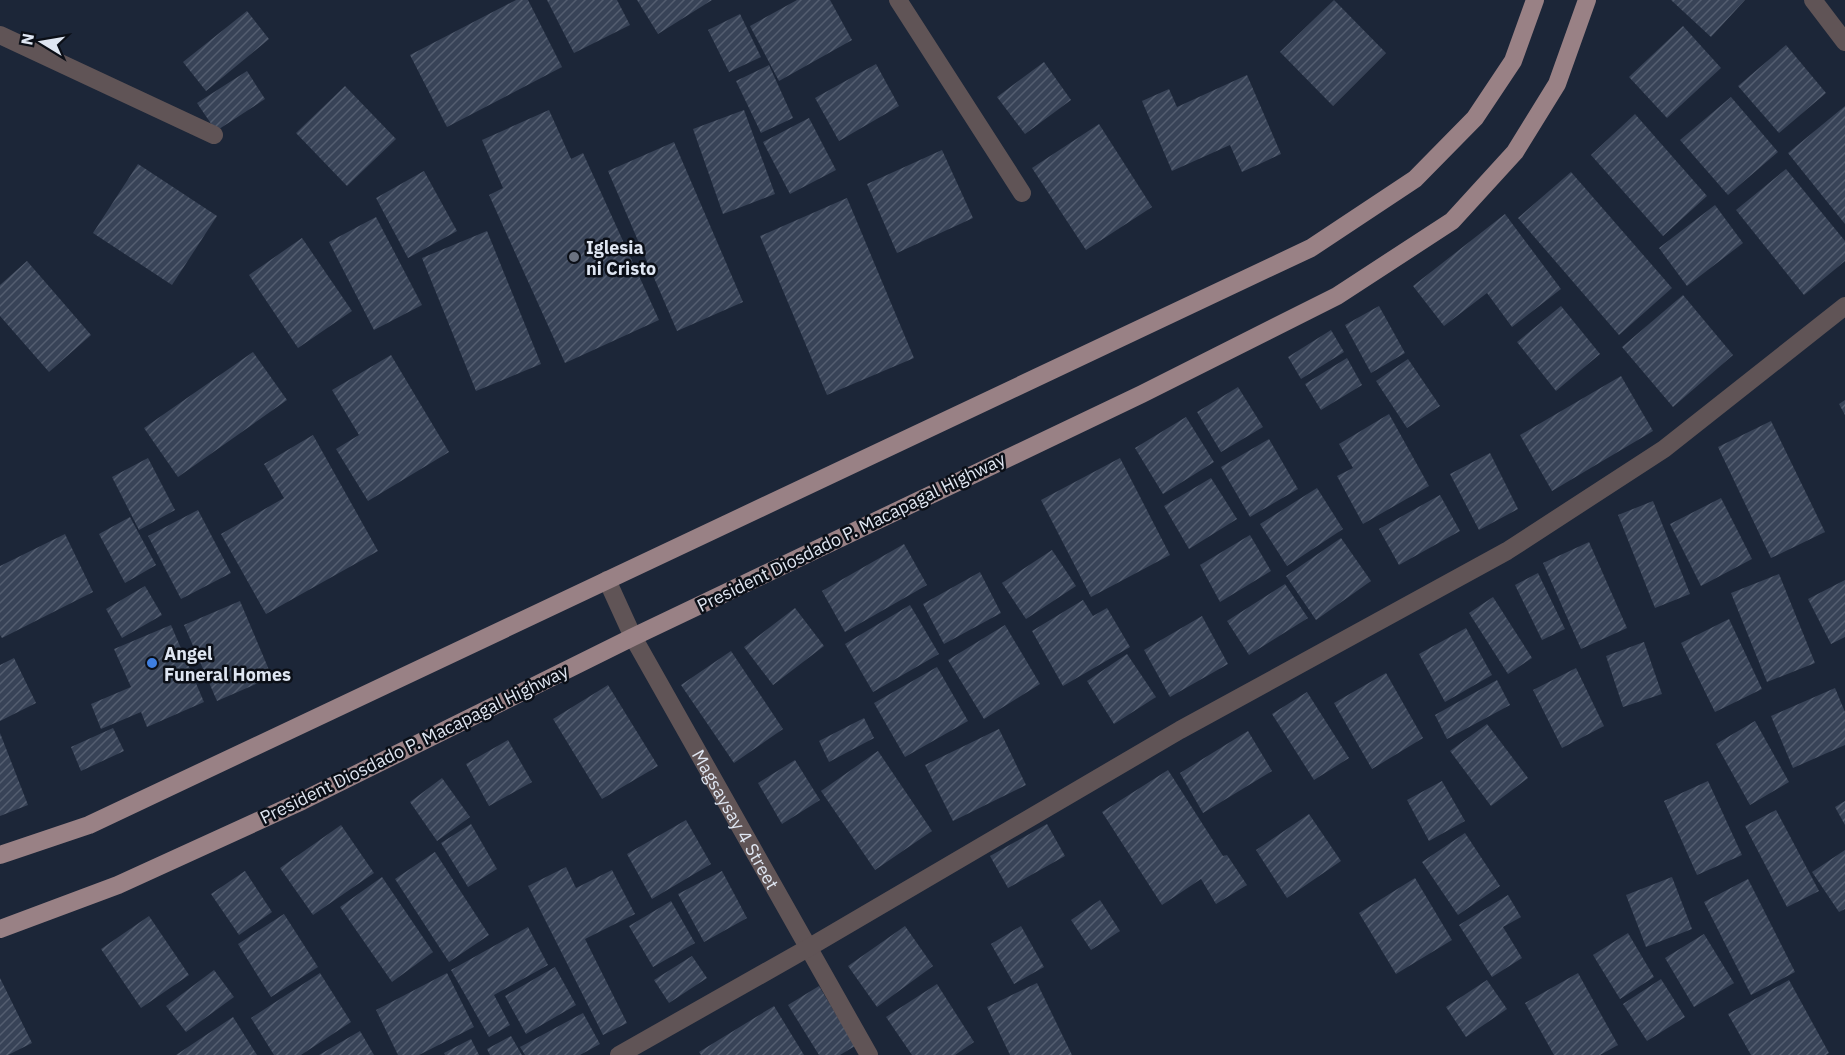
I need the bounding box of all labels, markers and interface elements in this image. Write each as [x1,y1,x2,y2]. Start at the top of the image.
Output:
north arrow [12,12,72,72]
text: N [16,32,38,47]
place label: Iglesia ni Cristo [586,236,656,280]
marker: Iglesia ni Cristo [567,250,581,264]
street label: President Diosdado P. Macapagal Highway [693,447,1009,617]
place label: Angel Funeral Homes [164,642,291,686]
marker: Angel Funeral Homes [145,656,159,670]
street label: President Diosdado P. Macapagal Highway [256,659,572,829]
street label: Magsaysay 4 Street [687,745,785,893]

